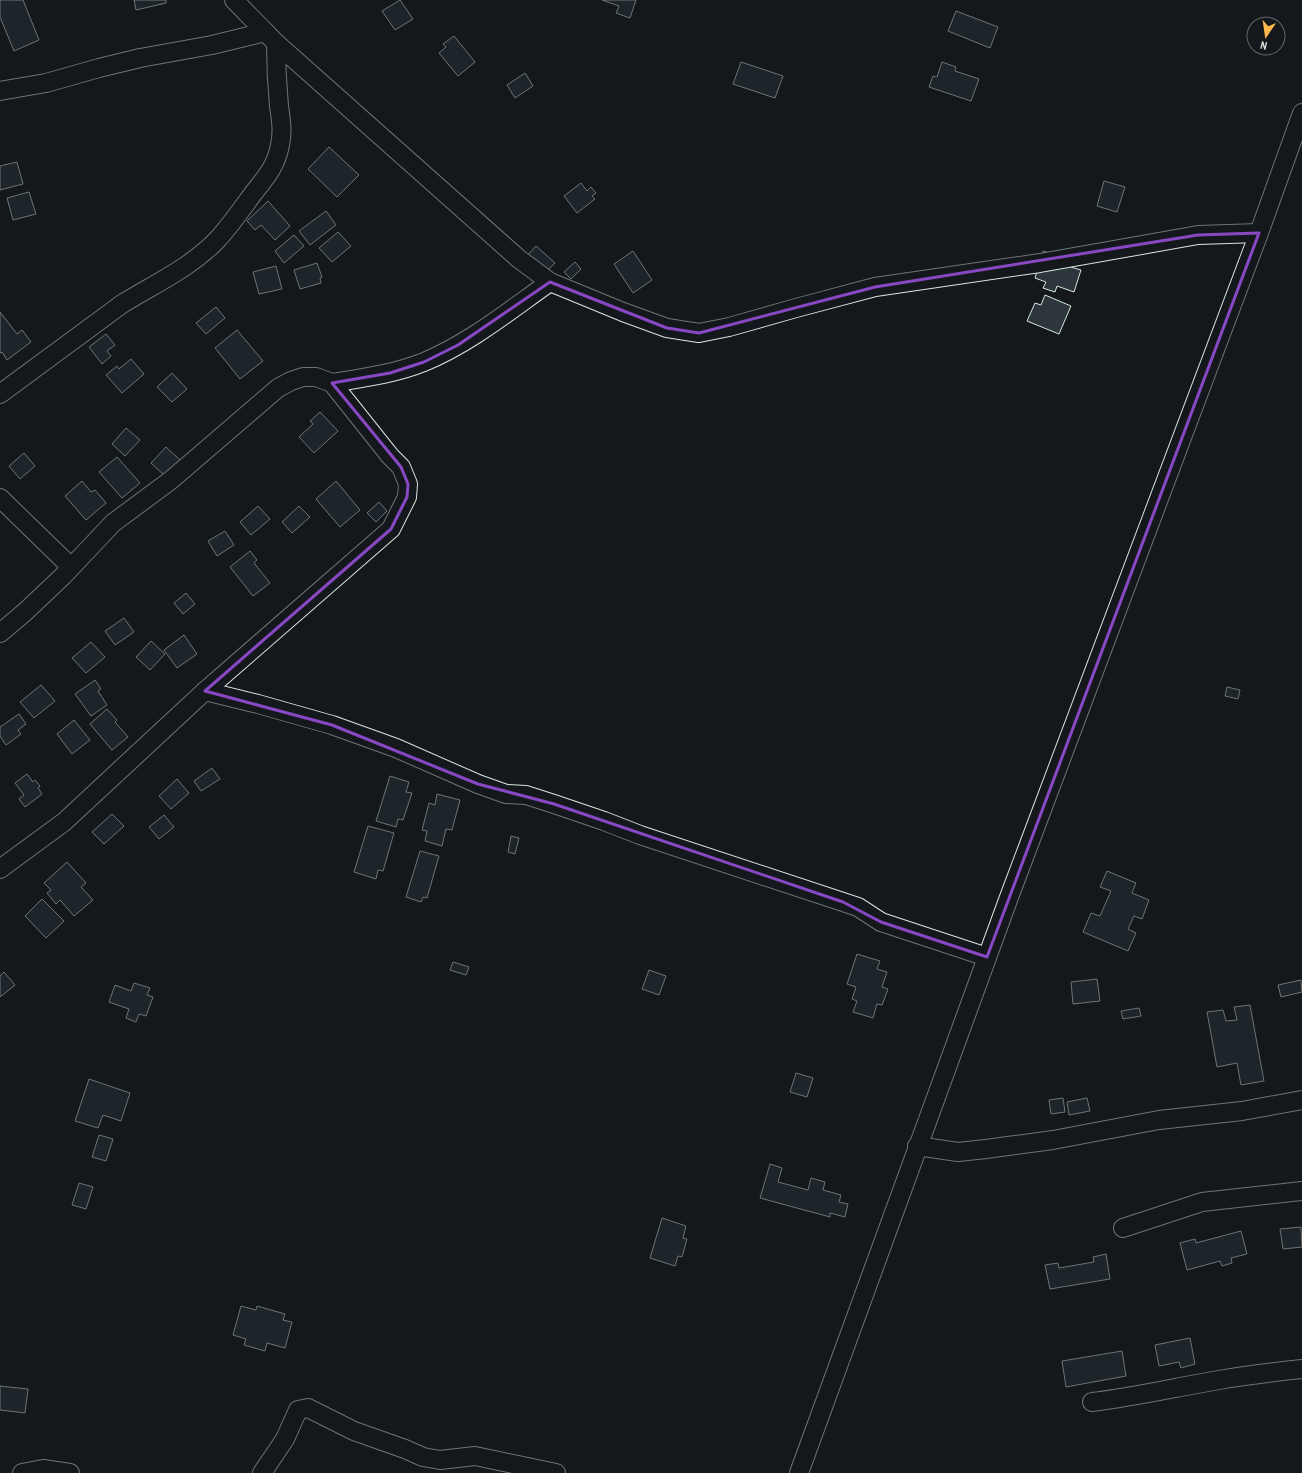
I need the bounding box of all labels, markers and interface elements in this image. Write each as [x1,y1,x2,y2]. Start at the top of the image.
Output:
north arrow [1246,16,1286,56]
text: N [1259,38,1268,53]

